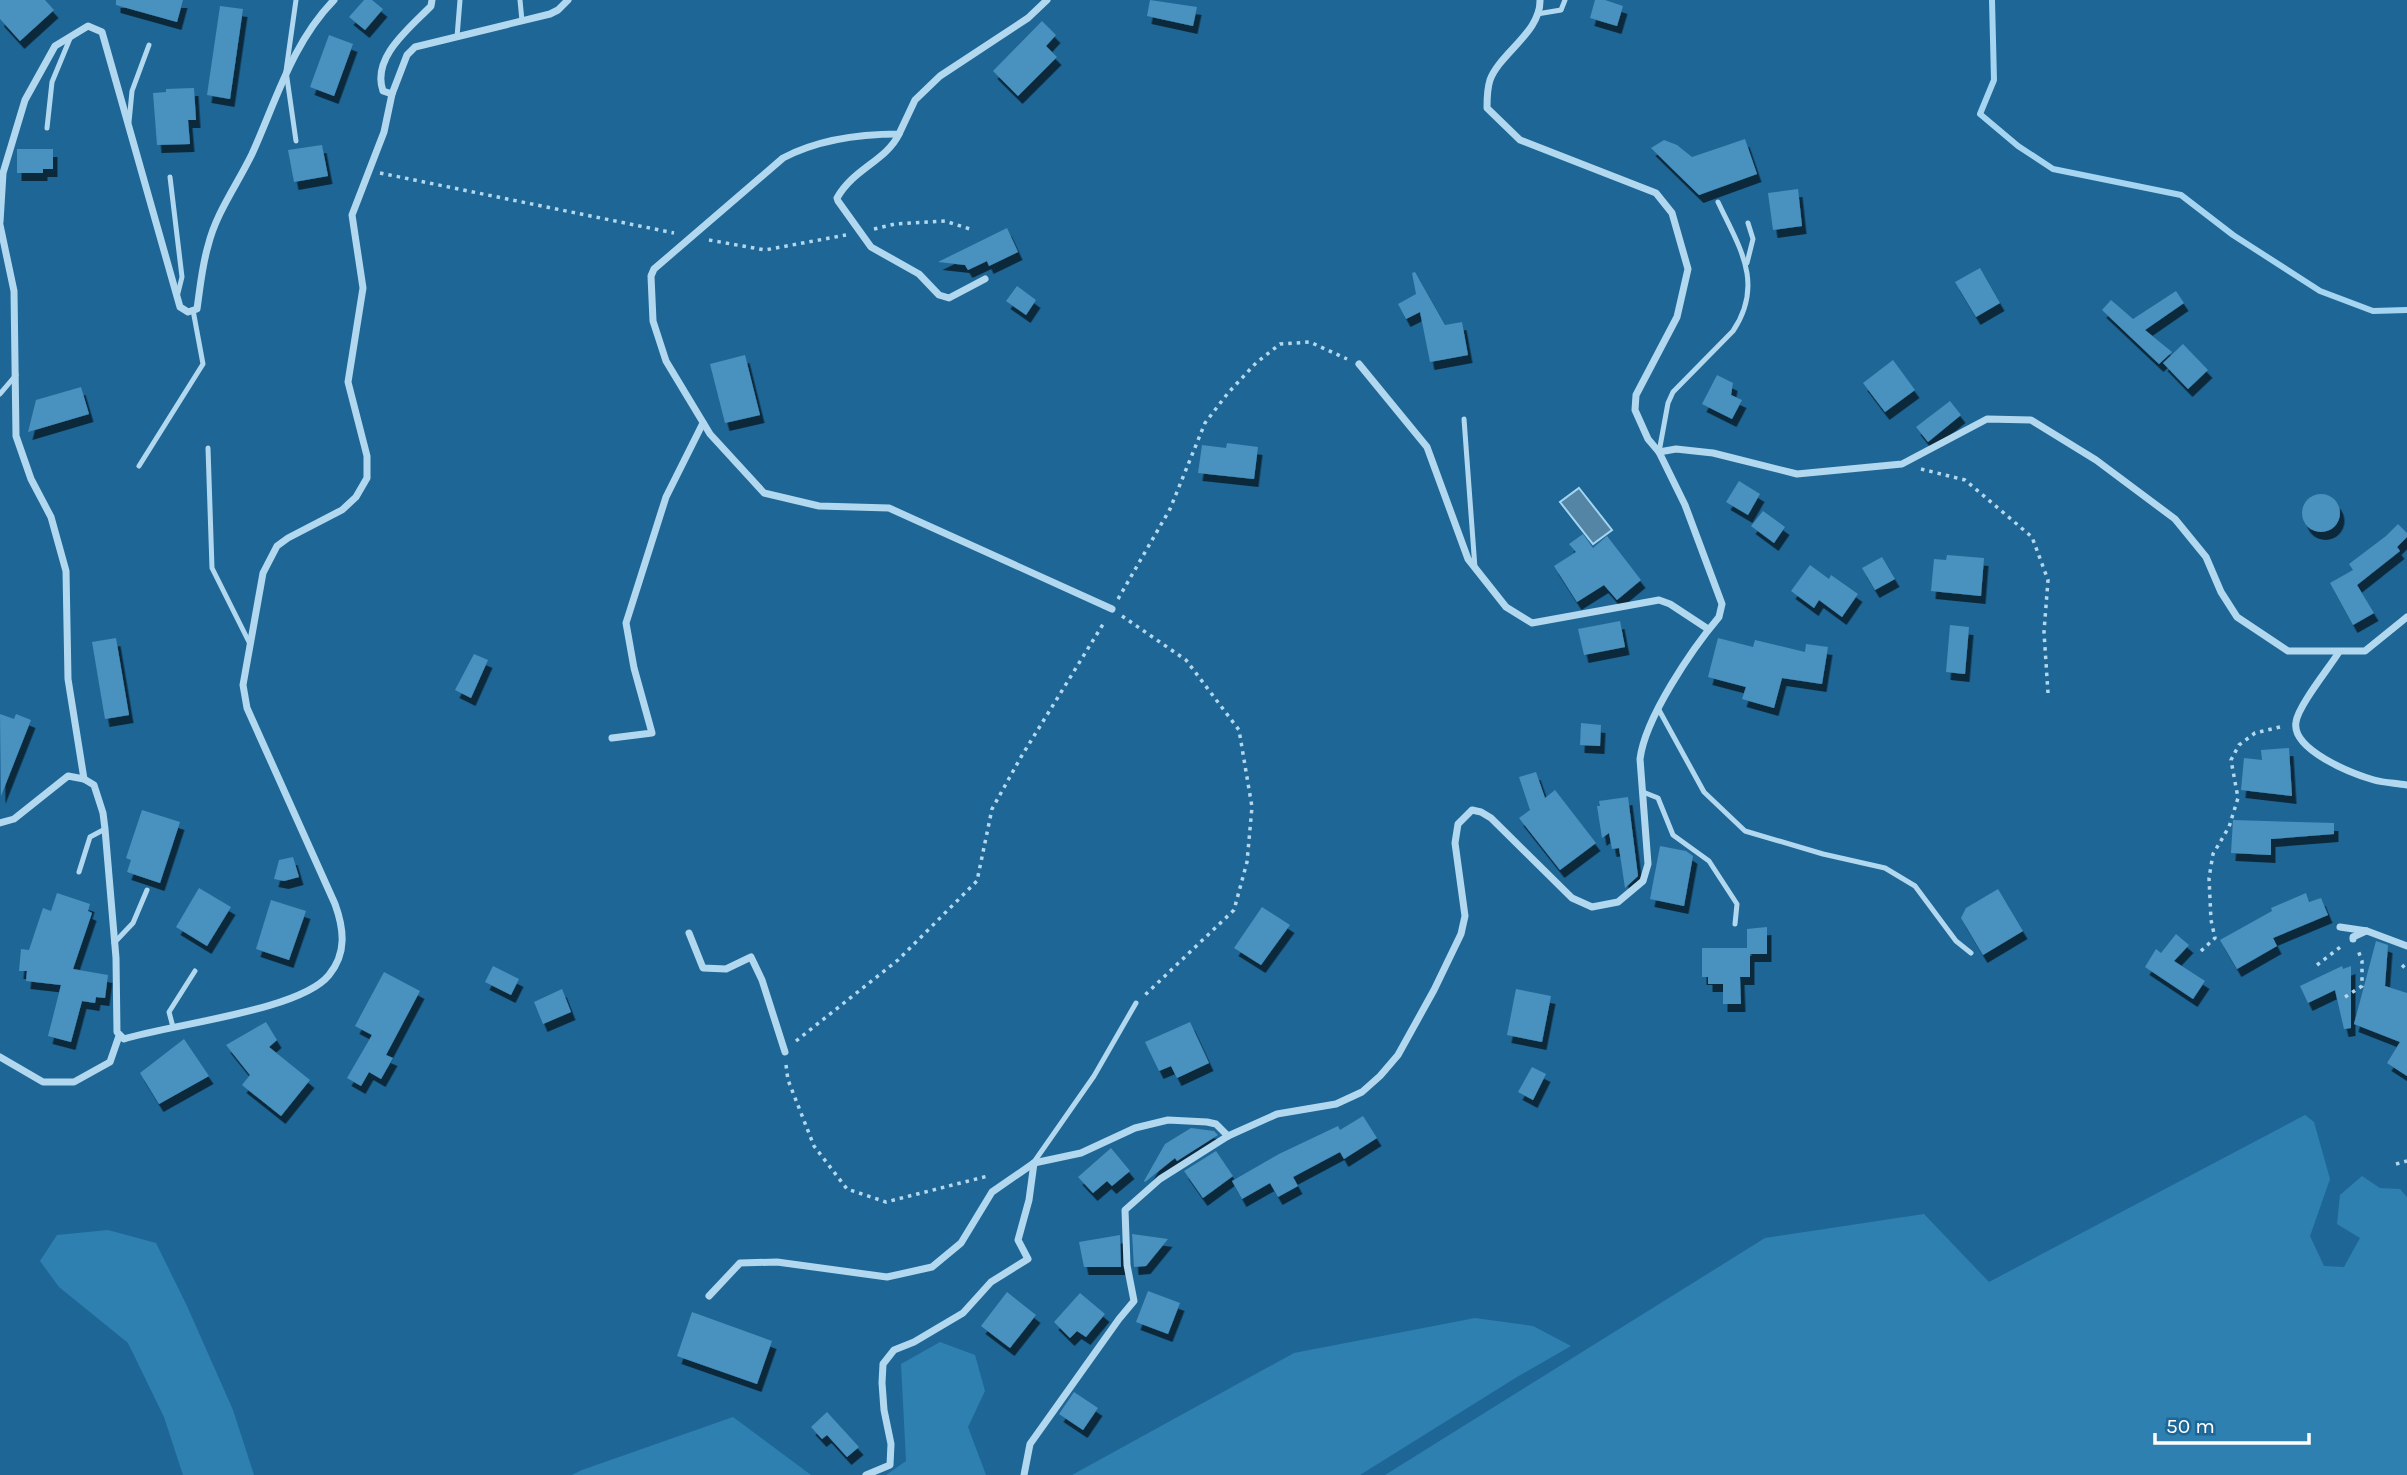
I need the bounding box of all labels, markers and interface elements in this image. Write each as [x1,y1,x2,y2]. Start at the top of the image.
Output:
scale bar [2155,1402,2309,1446]
text: 50 m [2166,1414,2215,1438]

